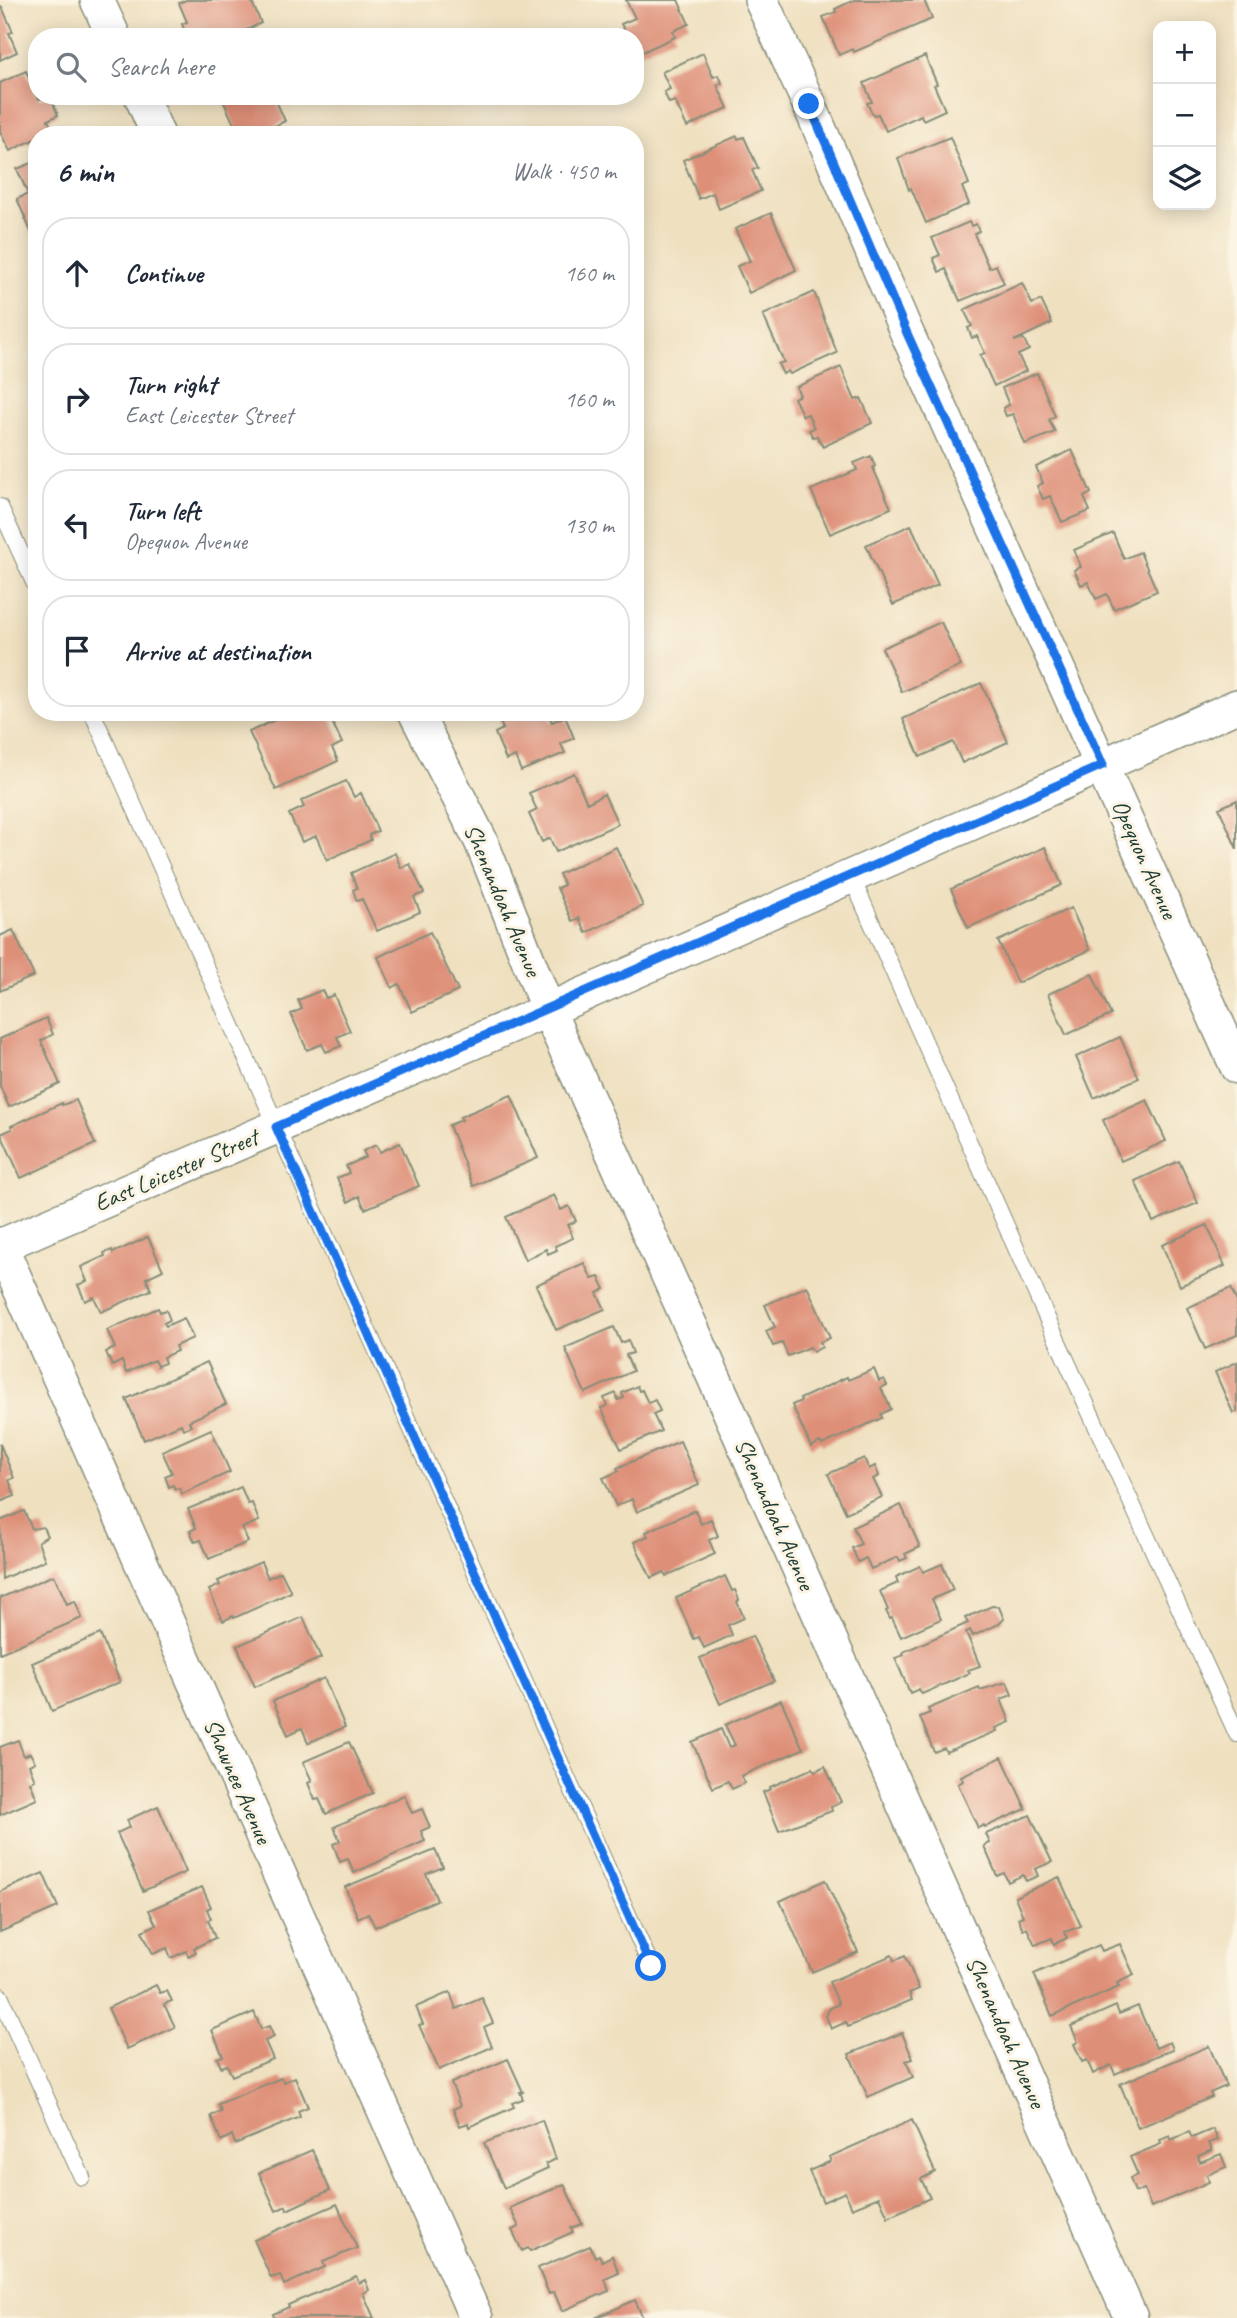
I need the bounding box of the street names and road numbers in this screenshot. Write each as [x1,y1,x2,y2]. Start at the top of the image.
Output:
street label: Opequon Avenue [1105,795,1185,925]
street label: Shenandoah Avenue [457,819,549,983]
street label: East Leicester Street [90,1121,265,1218]
street label: Shenandoah Avenue [728,1434,823,1596]
street label: Shawnee Avenue [197,1714,280,1850]
street label: Shenandoah Avenue [959,1952,1054,2114]

